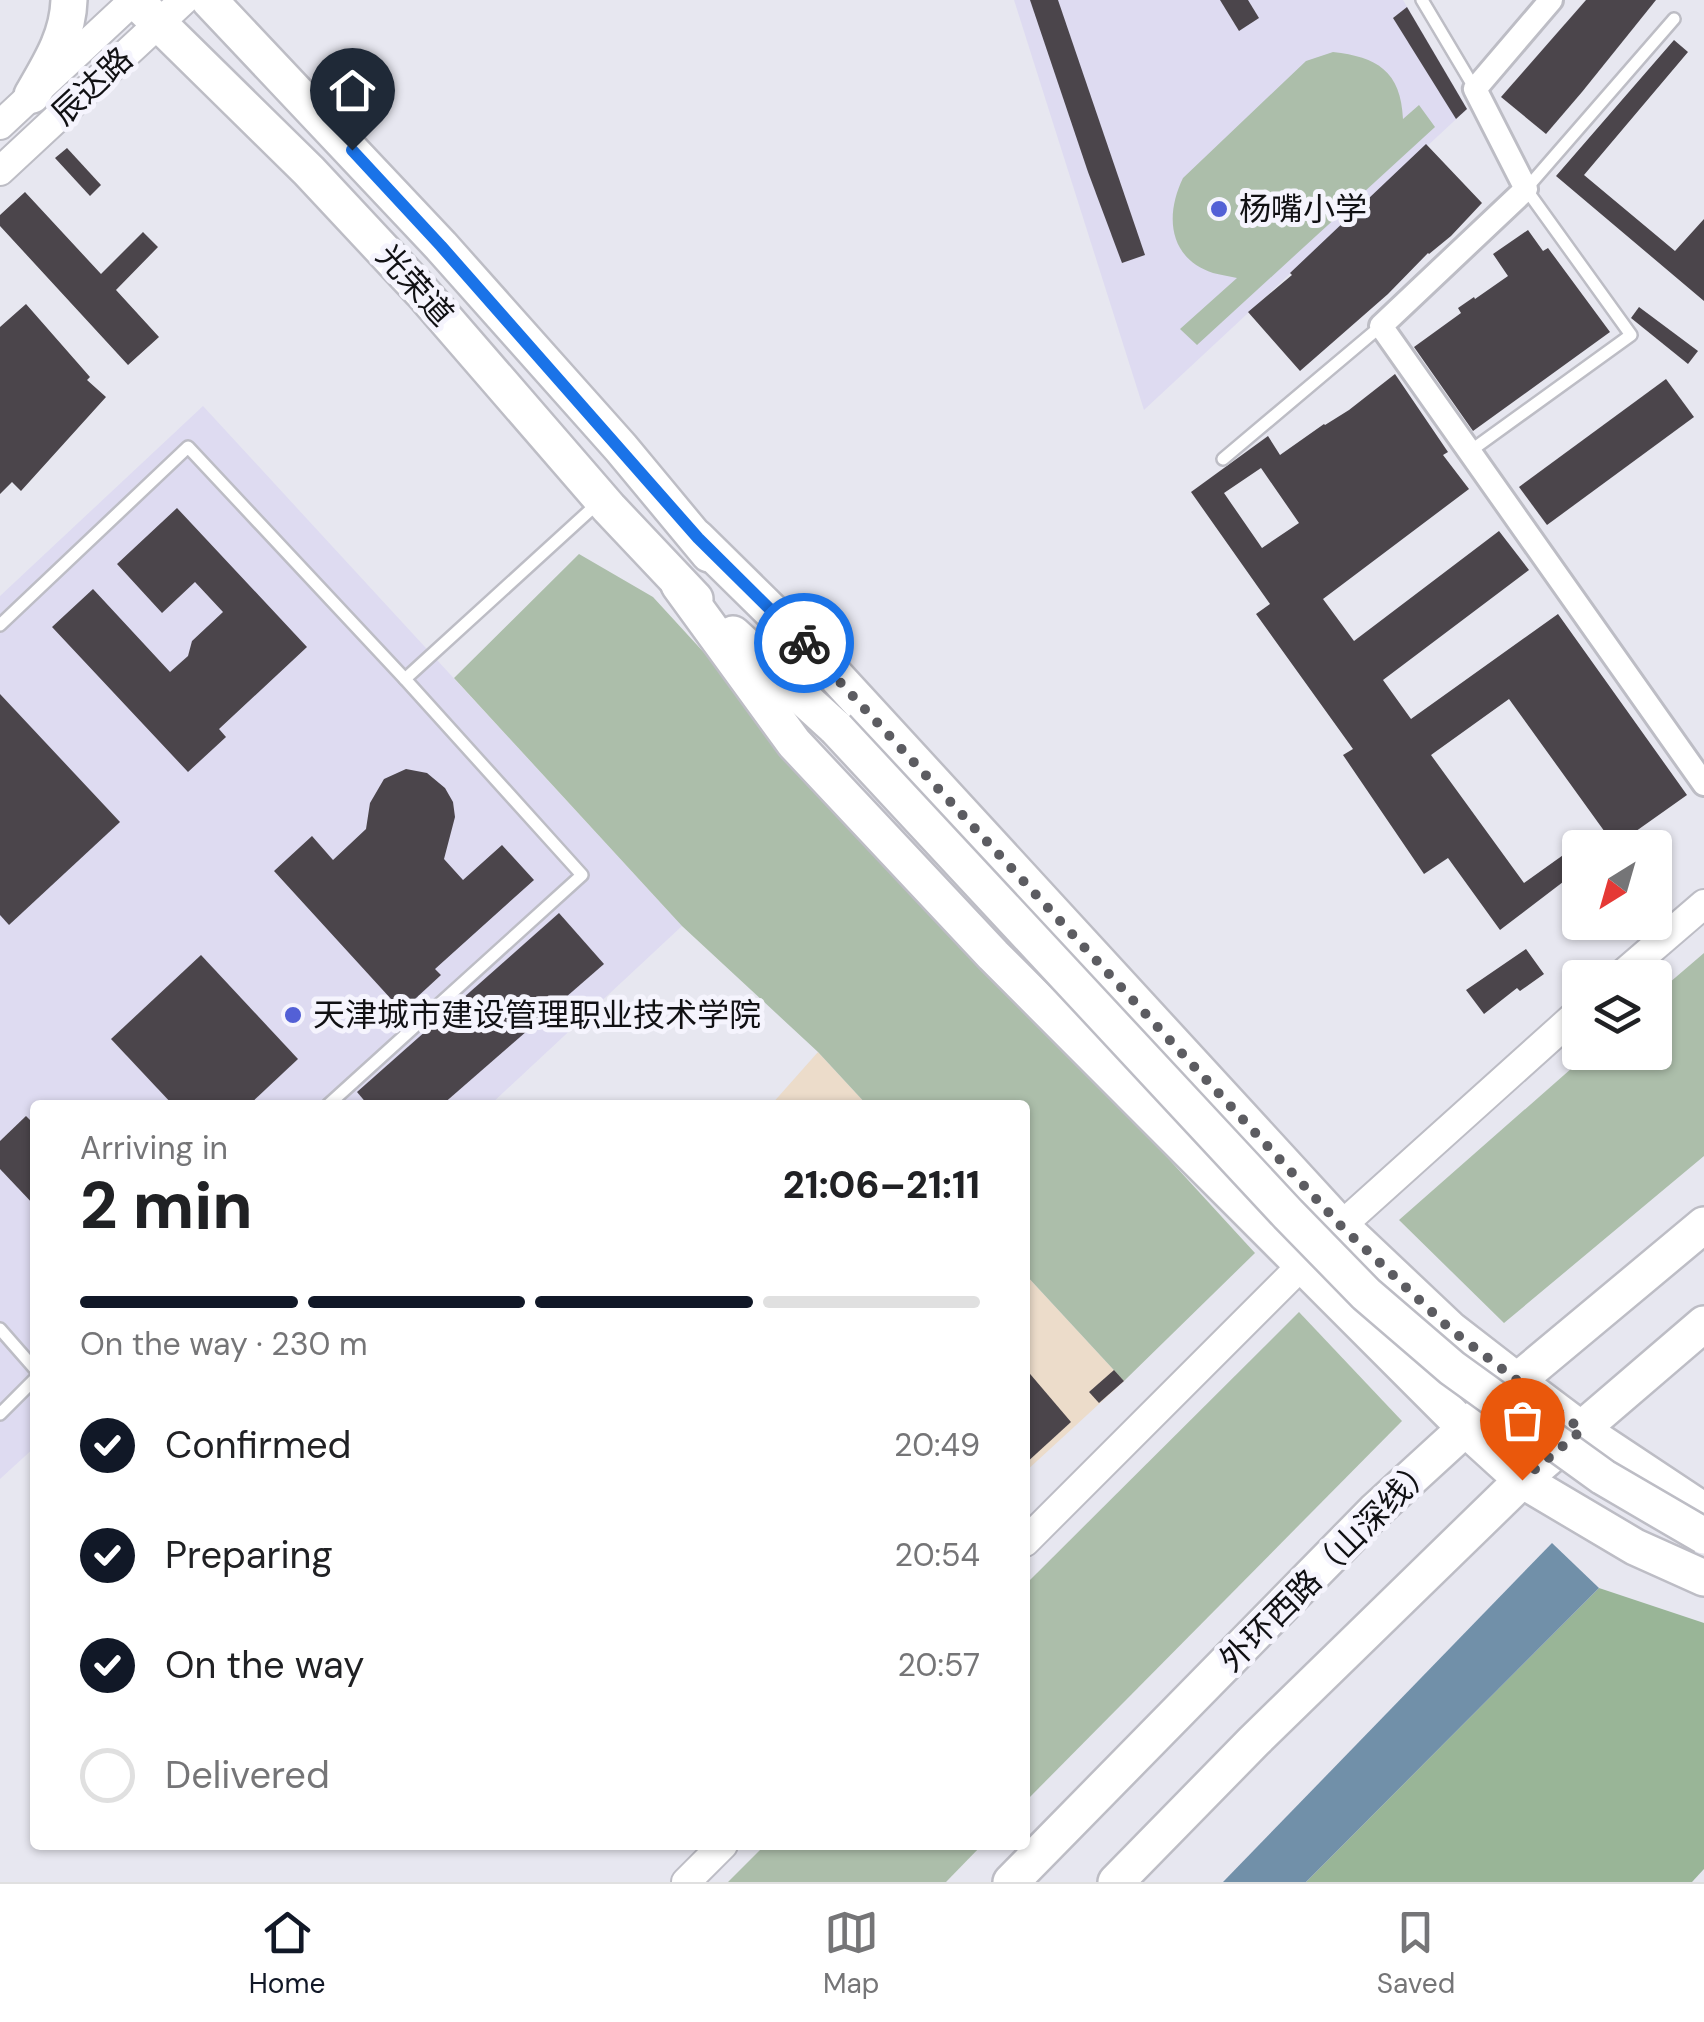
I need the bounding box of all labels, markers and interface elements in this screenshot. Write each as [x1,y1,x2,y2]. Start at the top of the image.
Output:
street label: 辰达路 [43,38,141,134]
pin [310,48,395,151]
icon: home [325,63,380,118]
place label: 杨嘴小学 [1239,188,1367,230]
marker: 杨嘴小学 [1208,198,1230,220]
street label: 光荣道 [367,235,463,335]
courier [754,593,854,693]
icon: bike [777,616,832,671]
north arrow [1562,830,1672,940]
map controls [1562,830,1672,1070]
button: layers [1562,960,1672,1070]
place label: 天津城市建设管理职业技术学院 [313,994,761,1036]
marker: 天津城市建设管理职业技术学院 [282,1004,304,1026]
text: Arriving in [80,1127,228,1169]
text: 21:06–21:11 [783,1160,980,1210]
text: 2 min [80,1164,253,1248]
text: On the way · 230 m [80,1323,367,1365]
pin [1480,1378,1565,1481]
icon: bag [1495,1393,1550,1448]
icon: check [80,1418,135,1473]
text: Confirmed [165,1420,351,1470]
text: 20:49 [894,1424,980,1466]
street label: 外环西路（山深线） [1210,1447,1444,1681]
icon: check [80,1528,135,1583]
text: Preparing [165,1530,333,1580]
text: 20:54 [895,1534,980,1576]
icon: check [80,1638,135,1693]
text: On the way [165,1640,364,1690]
text: 20:57 [897,1644,980,1686]
text: Delivered [165,1750,330,1800]
tab: Home [249,1905,325,2002]
tab: Map [823,1905,879,2002]
tab: Saved [1377,1905,1455,2002]

